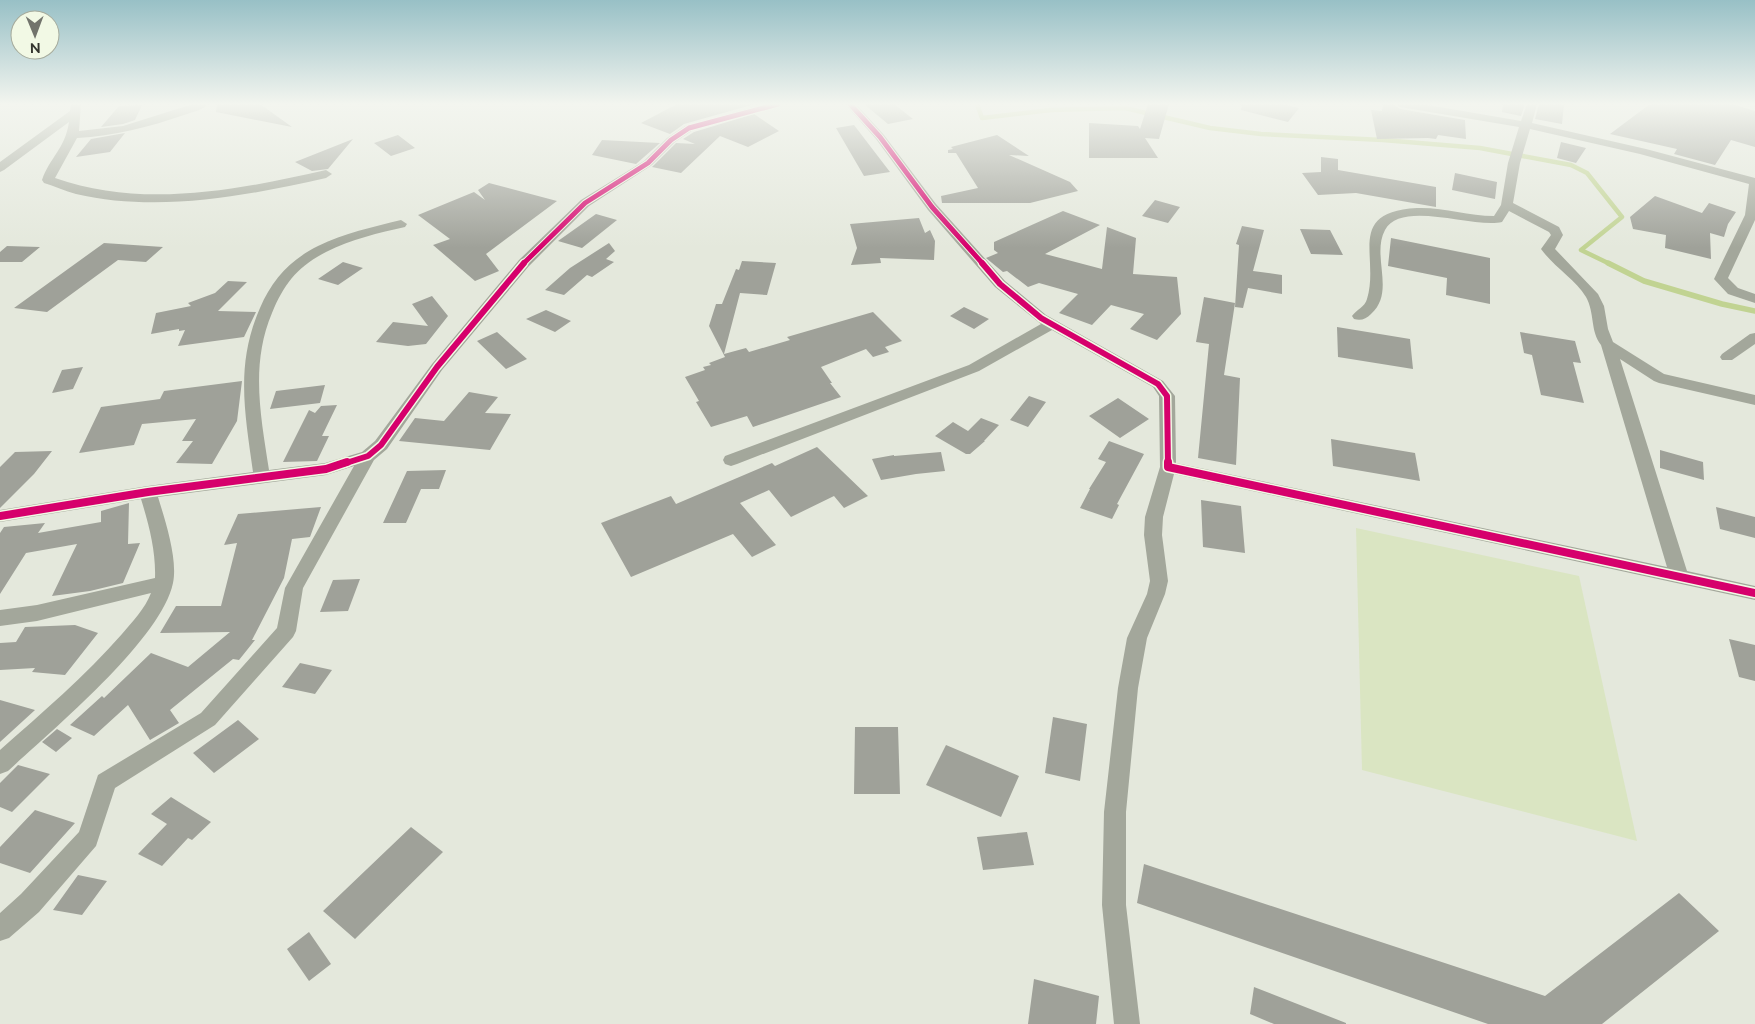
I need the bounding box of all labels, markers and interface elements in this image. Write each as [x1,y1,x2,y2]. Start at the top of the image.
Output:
north arrow [10,10,60,60]
text: N [30,40,41,56]

